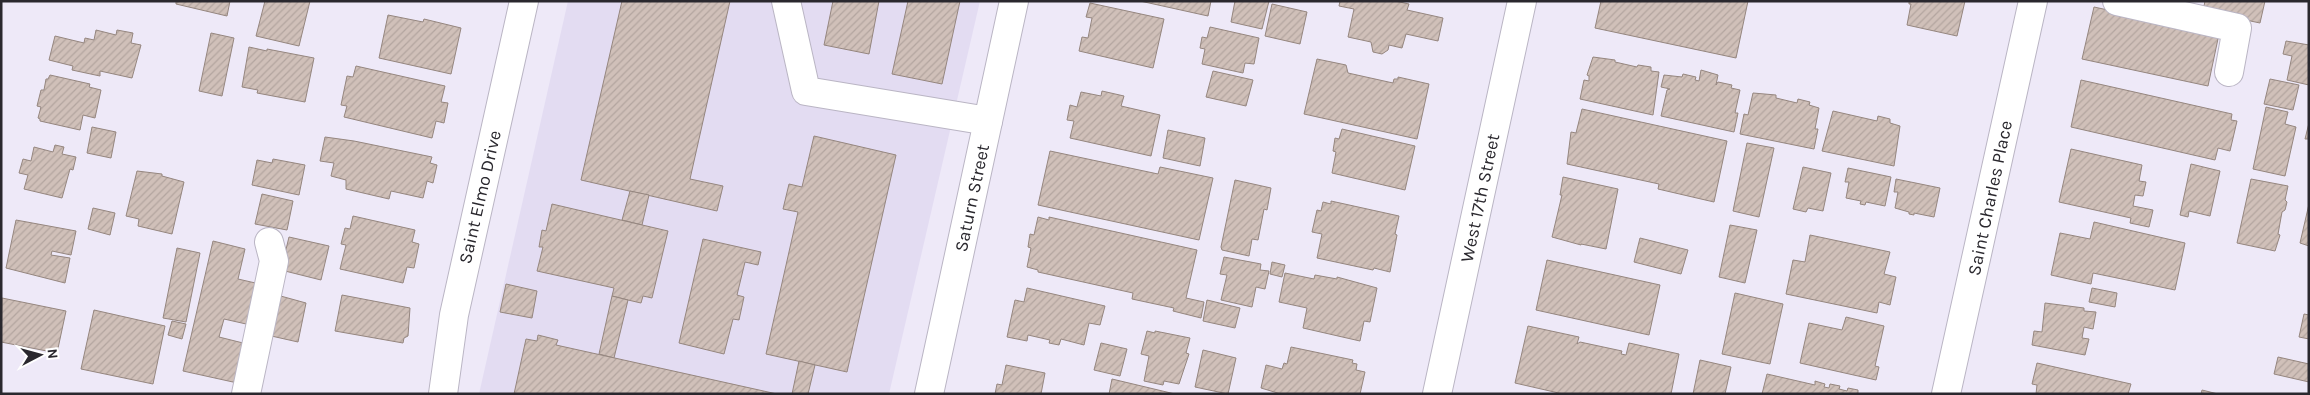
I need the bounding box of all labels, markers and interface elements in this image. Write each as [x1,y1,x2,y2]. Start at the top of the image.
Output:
street label: Saint Charles Place [1963,119,2017,277]
street label: Saint Elmo Drive [454,128,506,266]
street label: West 17th Street [1456,131,1504,264]
street label: Saturn Street [950,142,994,254]
north arrow [15,330,65,380]
text: N [43,348,61,360]

